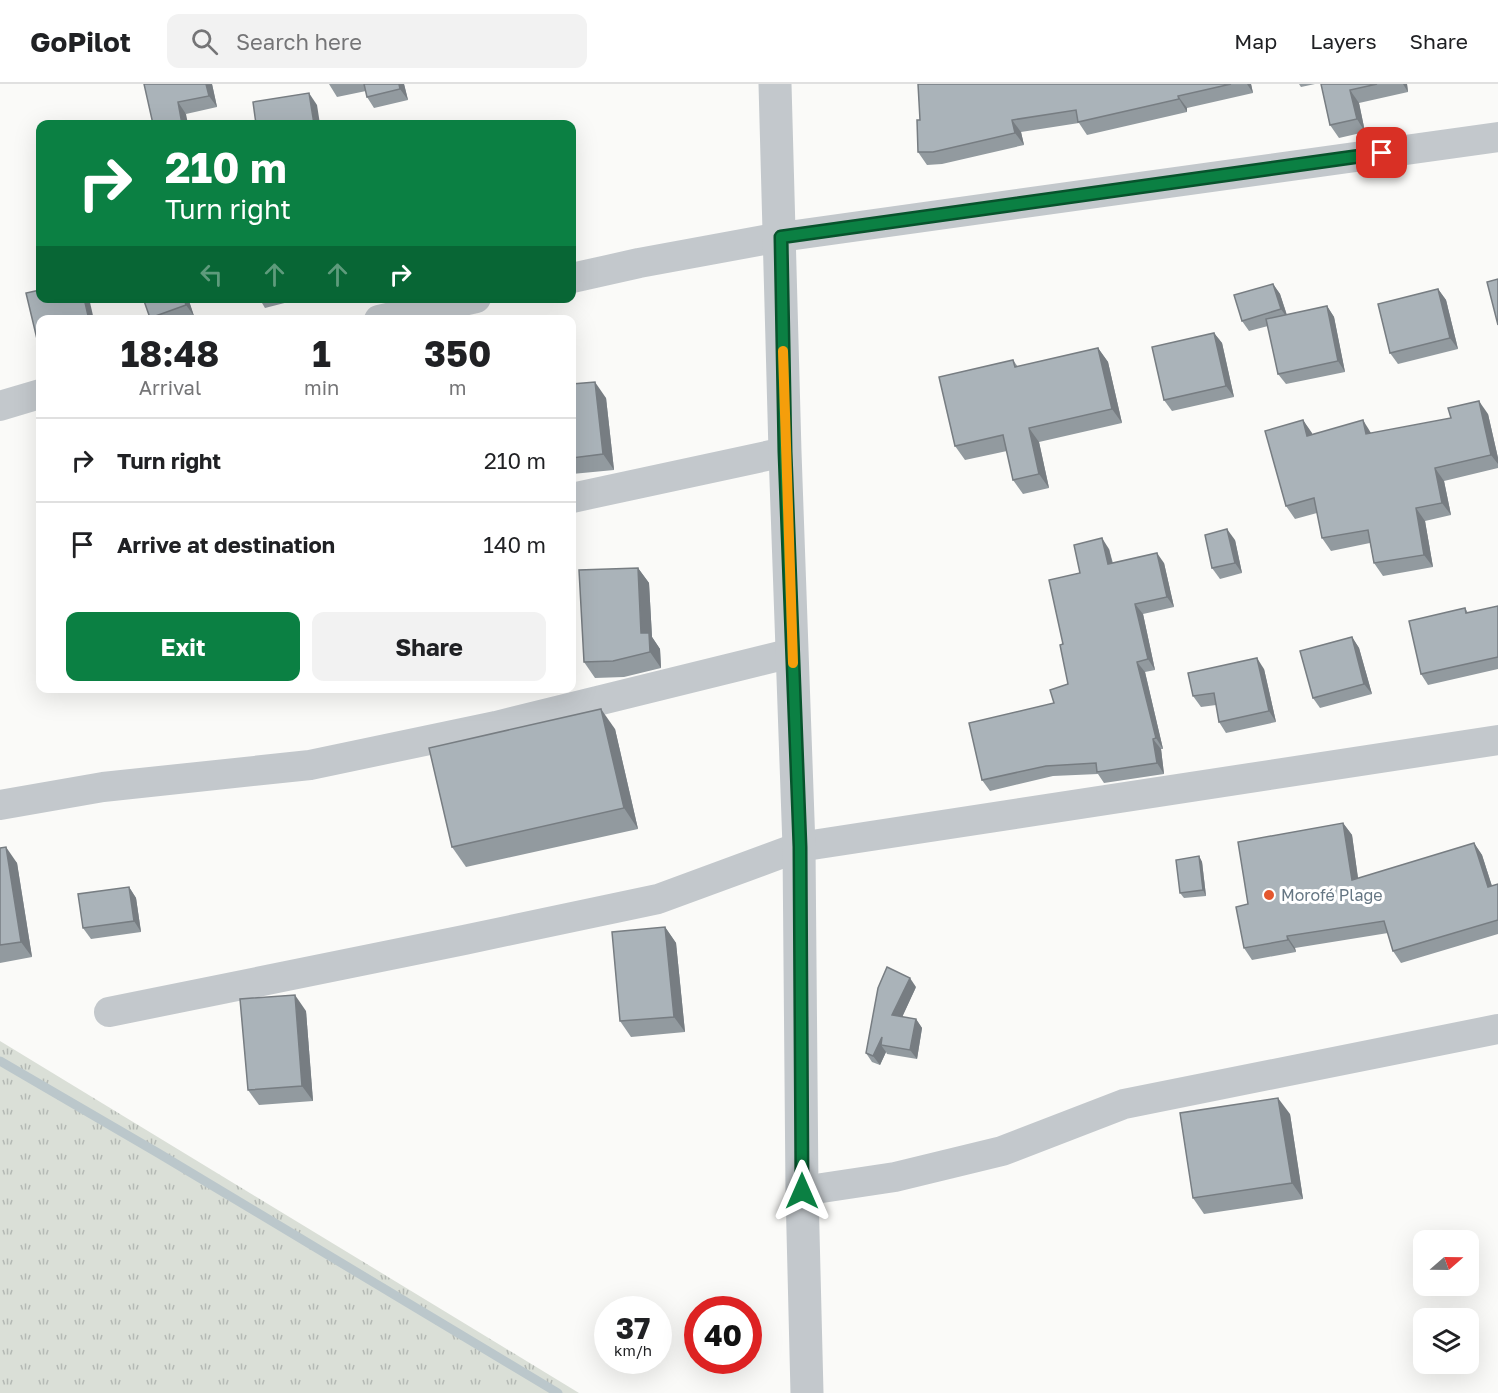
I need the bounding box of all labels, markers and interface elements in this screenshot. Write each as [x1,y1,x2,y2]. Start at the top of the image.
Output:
search box [167,14,587,68]
text: GoPilot [30,25,131,58]
icon: search [188,25,221,58]
text: Search here [236,28,362,55]
text: Map [1234,28,1277,54]
text: Layers [1310,28,1377,54]
text: Share [1410,28,1468,54]
pin [1356,127,1407,178]
icon: arrive [1365,136,1398,169]
text: 210 m [165,142,287,192]
icon: right [66,144,144,222]
text: Turn right [165,193,291,225]
icon: left [195,258,228,291]
icon: ahead [258,258,291,291]
icon: ahead [321,258,354,291]
icon: right [384,258,417,291]
text: 18:48 [121,332,219,375]
text: 1 [312,332,331,375]
text: 350 [424,332,491,375]
text: Arrival [139,375,201,399]
text: min [304,375,339,399]
text: m [449,375,467,399]
icon: right [66,444,99,477]
text: Turn right [117,447,221,474]
text: 210 m [484,447,546,474]
icon: arrive [66,528,99,561]
text: Arrive at destination [117,531,335,558]
text: 140 m [483,531,546,558]
button: Exit [66,612,300,681]
button: Share [312,612,546,681]
place label: Morofé Plage [1281,885,1383,905]
marker: Morofé Plage [1262,888,1276,902]
position arrow [770,1159,834,1223]
north arrow [1413,1230,1479,1296]
map controls [1413,1230,1479,1374]
speed limit sign: 40 [684,1296,762,1374]
button: layers [1413,1308,1479,1374]
text: 37 [616,1310,650,1346]
text: km/h [614,1341,652,1359]

